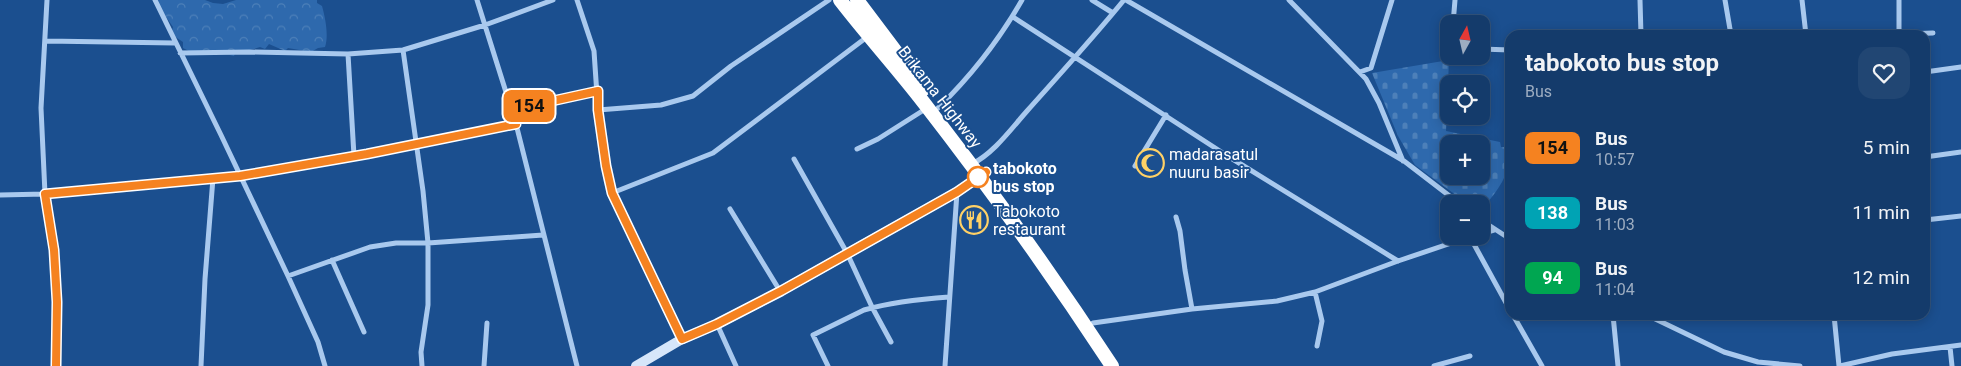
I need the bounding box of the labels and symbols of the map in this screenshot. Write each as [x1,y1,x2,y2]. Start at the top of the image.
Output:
north arrow [1440,15,1490,65]
street label: Brikama Highway [894,42,986,152]
line badge: 154 [500,90,558,122]
place label: madarasatul nuuru basir [1169,145,1258,182]
mosque icon: madarasatul nuuru basir [1135,148,1165,178]
place label: tabokoto bus stop [993,159,1057,196]
marker: tabokoto bus stop [967,166,989,188]
place label: Tabokoto restaurant [993,202,1066,239]
restaurant icon: Tabokoto restaurant [959,205,989,235]

